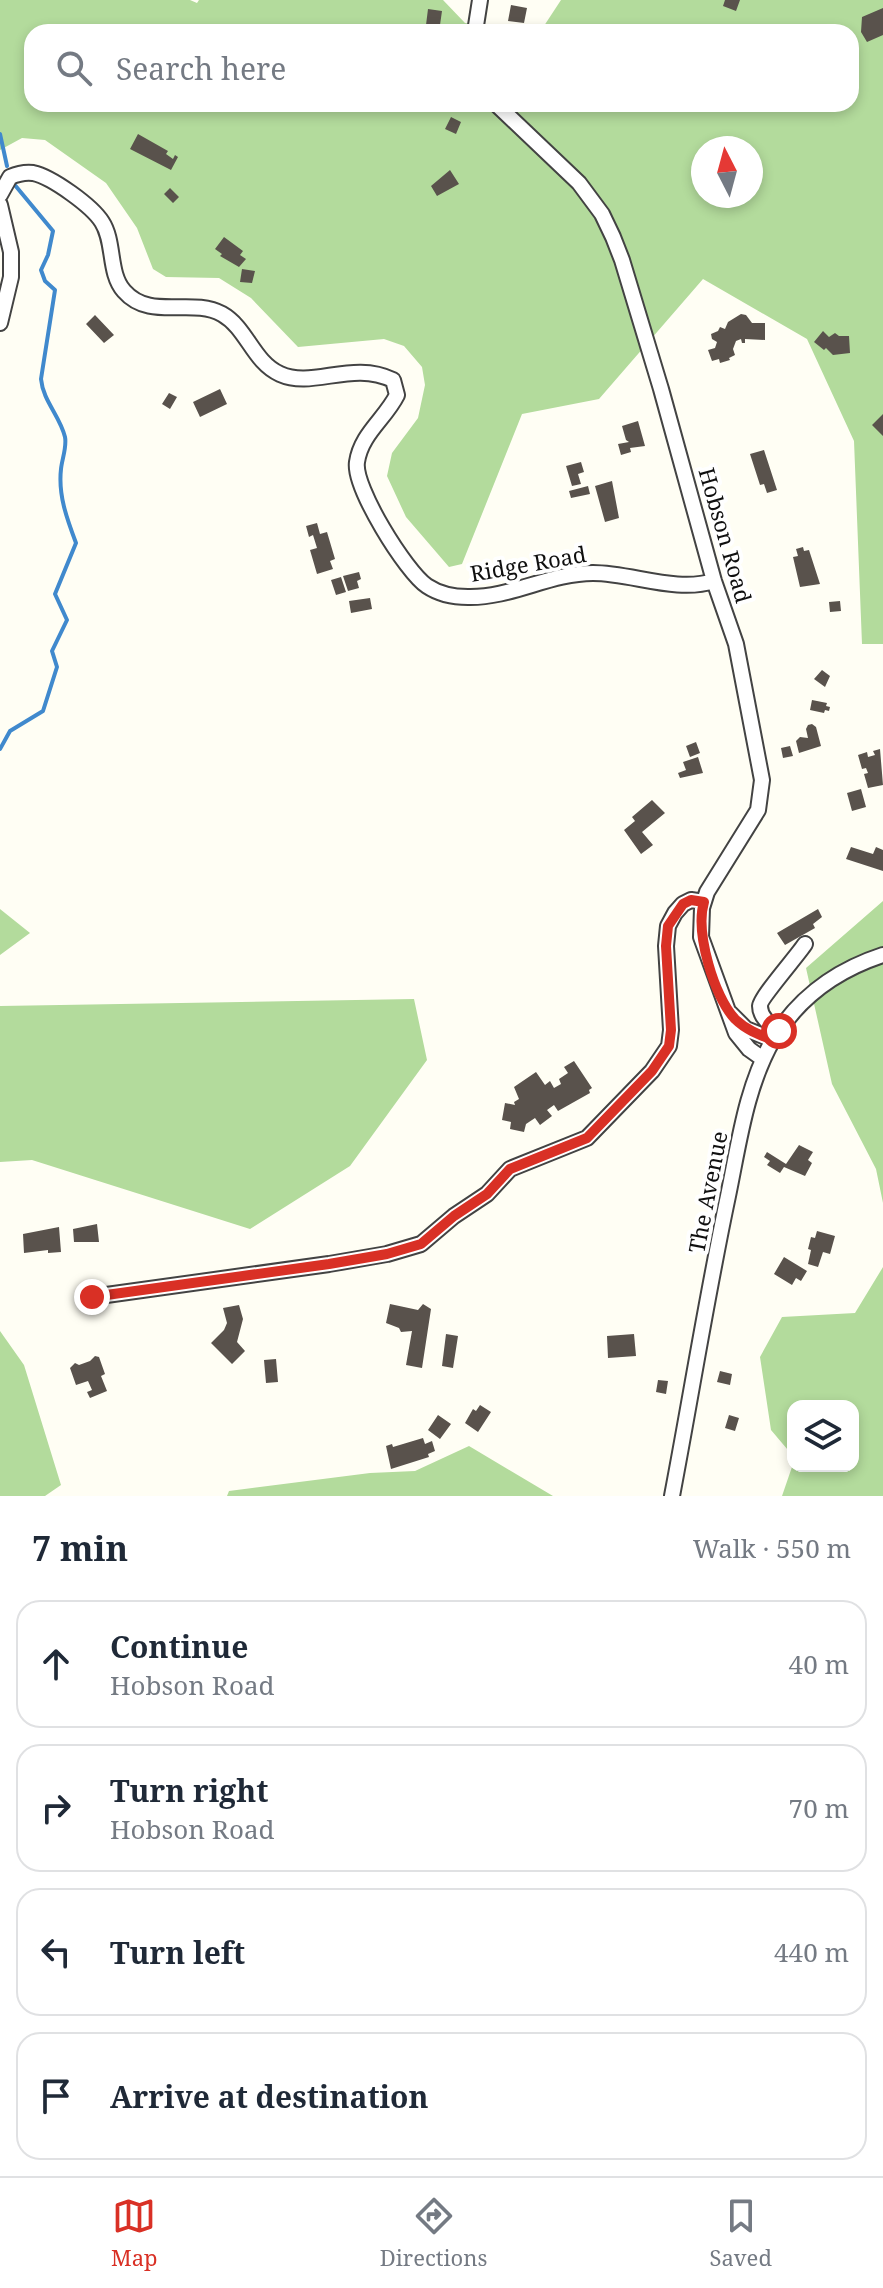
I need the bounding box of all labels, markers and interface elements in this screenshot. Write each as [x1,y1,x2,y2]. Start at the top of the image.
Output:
search box [24,24,859,112]
icon: search [52,46,96,90]
text: Search here [116,48,286,89]
north arrow [691,136,763,208]
street label: Hobson Road [692,464,760,607]
street label: Ridge Road [468,538,589,588]
route start [761,1013,797,1049]
street label: The Avenue [680,1128,734,1256]
route end [74,1279,110,1315]
map controls [787,1400,859,1472]
button: layers [787,1400,859,1472]
text: 7 min [32,1525,128,1571]
text: Walk · 550 m [693,1530,851,1566]
text: Continue [110,1626,248,1667]
icon: ahead [34,1642,78,1686]
text: 40 m [789,1646,849,1682]
text: Hobson Road [110,1667,275,1703]
text: Turn right [110,1770,268,1811]
icon: right [34,1786,78,1830]
text: 70 m [789,1790,849,1826]
text: Hobson Road [110,1811,275,1847]
icon: left [34,1930,78,1974]
text: Turn left [110,1932,245,1973]
text: 440 m [774,1934,849,1970]
icon: arrive [34,2074,78,2118]
text: Arrive at destination [110,2076,429,2117]
tab: Map [111,2194,158,2272]
tab: Directions [380,2194,487,2272]
tab: Saved [710,2194,772,2272]

